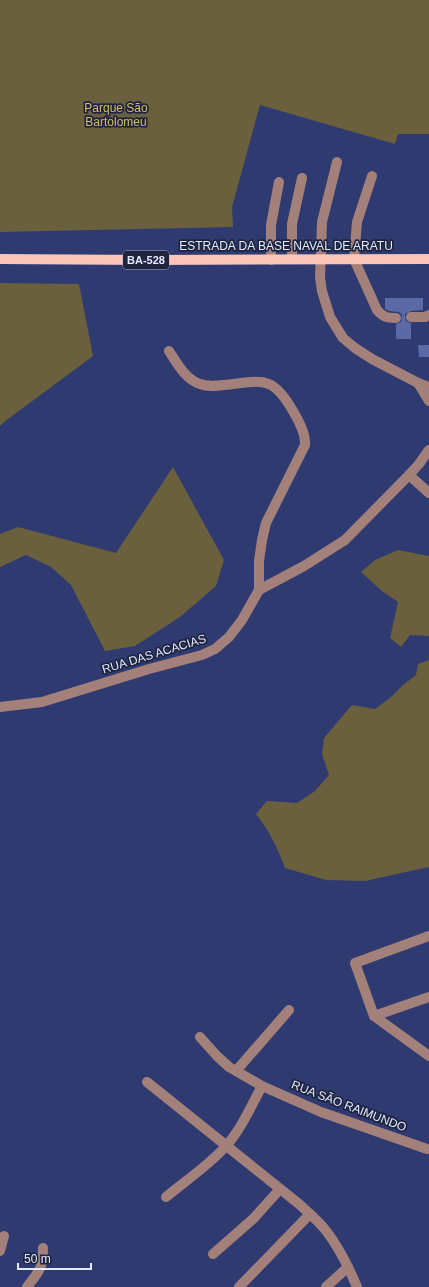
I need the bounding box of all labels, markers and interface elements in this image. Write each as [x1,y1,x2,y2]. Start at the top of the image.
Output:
park label: Parque São Bartolomeu [84,101,148,129]
street label: ESTRADA DA BASE NAVAL DE ARATU [179,239,393,253]
road number: BA-528 [123,251,169,269]
street label: RUA DAS ACACIAS [100,632,208,676]
street label: RUA SÃO RAIMUNDO [290,1078,408,1134]
scale bar [18,1245,91,1271]
text: 50 m [24,1252,51,1266]

